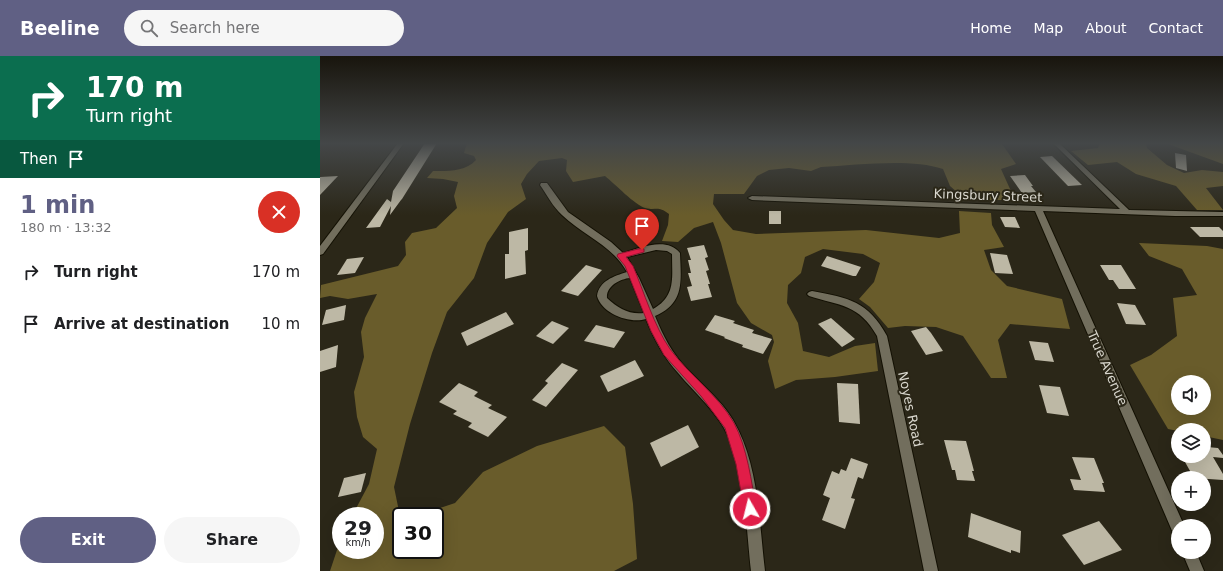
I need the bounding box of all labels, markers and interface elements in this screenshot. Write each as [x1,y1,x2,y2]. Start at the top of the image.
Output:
search box [124,10,404,46]
text: Beeline [20,17,100,39]
icon: search [138,17,160,39]
text: Search here [170,19,260,37]
text: Home [970,20,1012,36]
text: Map [1034,20,1063,36]
text: About [1085,20,1127,36]
text: Contact [1149,20,1203,36]
text: 170 m [86,71,183,104]
icon: right [20,72,72,124]
text: Turn right [86,105,172,126]
icon: arrive [65,148,87,170]
text: Then [20,150,57,168]
street label: Kingsbury Street [933,186,1043,205]
text: 1 min [20,191,95,219]
button: close [258,191,300,233]
pin [625,209,659,250]
icon: arrive [631,215,653,237]
text: 180 m · 13:32 [20,220,111,235]
icon: right [20,261,42,283]
text: Turn right [54,263,138,281]
text: 170 m [252,263,300,281]
icon: arrive [20,313,42,335]
text: Arrive at destination [54,315,229,333]
text: 10 m [262,315,300,333]
street label: True Avenue [1084,328,1131,408]
street label: Noyes Road [895,370,926,448]
map controls [1171,375,1211,559]
button: sound [1171,375,1211,415]
button: layers [1171,423,1211,463]
button: + [1171,471,1211,511]
position arrow [729,488,771,530]
speed limit sign: 30 [392,507,444,559]
text: 29 [344,516,372,540]
button: Exit [20,517,156,563]
button: Share [164,517,300,563]
button: − [1171,519,1211,559]
text: km/h [345,537,371,548]

